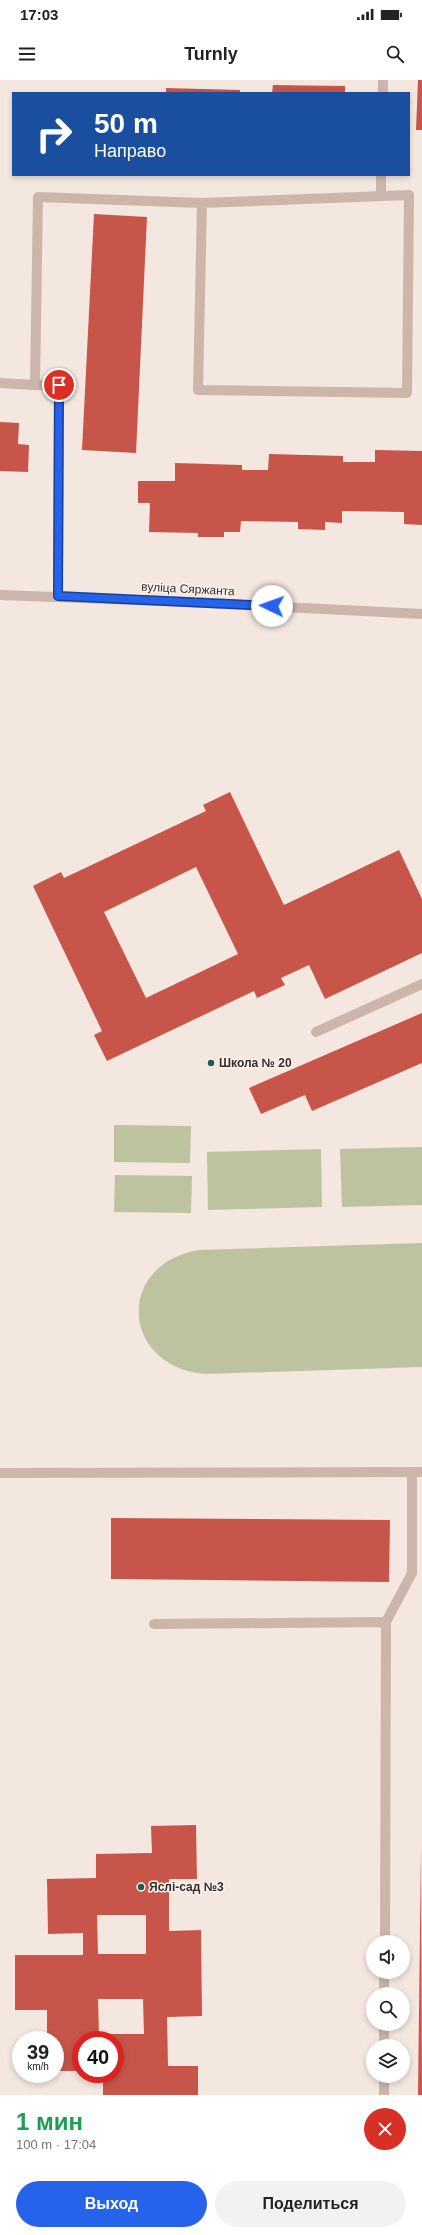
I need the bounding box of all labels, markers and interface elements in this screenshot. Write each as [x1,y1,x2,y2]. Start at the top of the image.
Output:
text: 17:03 [20,6,58,23]
icon: menu [16,43,38,65]
icon: search [384,43,406,65]
text: Turnly [184,44,238,64]
icon: right [28,108,80,160]
text: 50 m [94,108,158,139]
text: Направо [94,141,166,161]
pin [42,368,76,402]
icon: arrive [48,374,70,396]
street label: вуліца Сяржанта [141,580,235,598]
position arrow [251,585,293,627]
place label: Школа № 20 [219,1056,292,1070]
marker: Школа № 20 [206,1058,216,1068]
place label: Яслі-сад №3 [149,1880,224,1894]
marker: Яслі-сад №3 [136,1882,146,1892]
map controls [366,1935,410,2083]
button: sound [366,1935,410,1979]
button: search [366,1987,410,2031]
speed limit sign: 40 [72,2031,124,2083]
button: layers [366,2039,410,2083]
text: 39 [27,2041,49,2063]
text: km/h [27,2061,49,2072]
text: 1 мин [16,2108,83,2135]
button: close [364,2108,406,2150]
text: 100 m · 17:04 [16,2137,96,2152]
button: Выход [16,2181,207,2227]
button: Поделиться [215,2181,406,2227]

